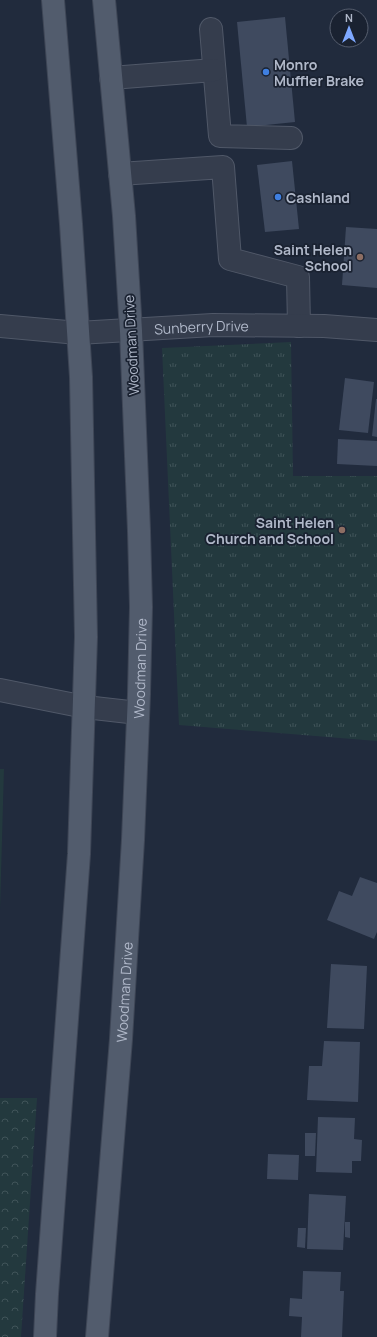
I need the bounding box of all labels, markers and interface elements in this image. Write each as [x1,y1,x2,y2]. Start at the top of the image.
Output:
north arrow [329,8,369,48]
text: N [345,10,353,25]
place label: Monro Muffler Brake [274,55,364,90]
marker: Monro Muffler Brake [261,67,271,77]
place label: Cashland [286,188,350,207]
marker: Cashland [273,192,283,202]
place label: Saint Helen School [274,240,352,275]
marker: Saint Helen School [355,252,365,262]
street label: Woodman Drive [119,294,143,396]
street label: Sunberry Drive [154,315,249,338]
place label: Saint Helen Church and School [206,513,334,548]
marker: Saint Helen Church and School [337,525,347,535]
street label: Woodman Drive [128,618,150,719]
street label: Woodman Drive [111,941,136,1043]

